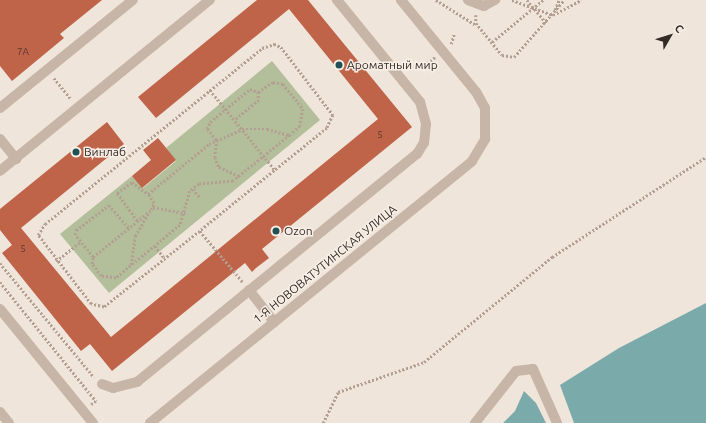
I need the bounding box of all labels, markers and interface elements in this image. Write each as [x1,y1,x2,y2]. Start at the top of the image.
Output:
north arrow [650,16,690,56]
text: С [672,22,686,35]
house number: 7А [17,46,29,58]
place label: Ароматный мир [347,58,438,72]
marker: Ароматный мир [334,60,344,70]
house number: 5 [377,129,383,141]
place label: Винлаб [84,145,126,159]
marker: Винлаб [71,147,81,157]
street label: 1-Я НОВОВАТУТИНСКАЯ УЛИЦА [250,202,400,326]
place label: Ozon [284,224,313,238]
marker: Ozon [271,226,281,236]
house number: 5 [20,243,26,255]

